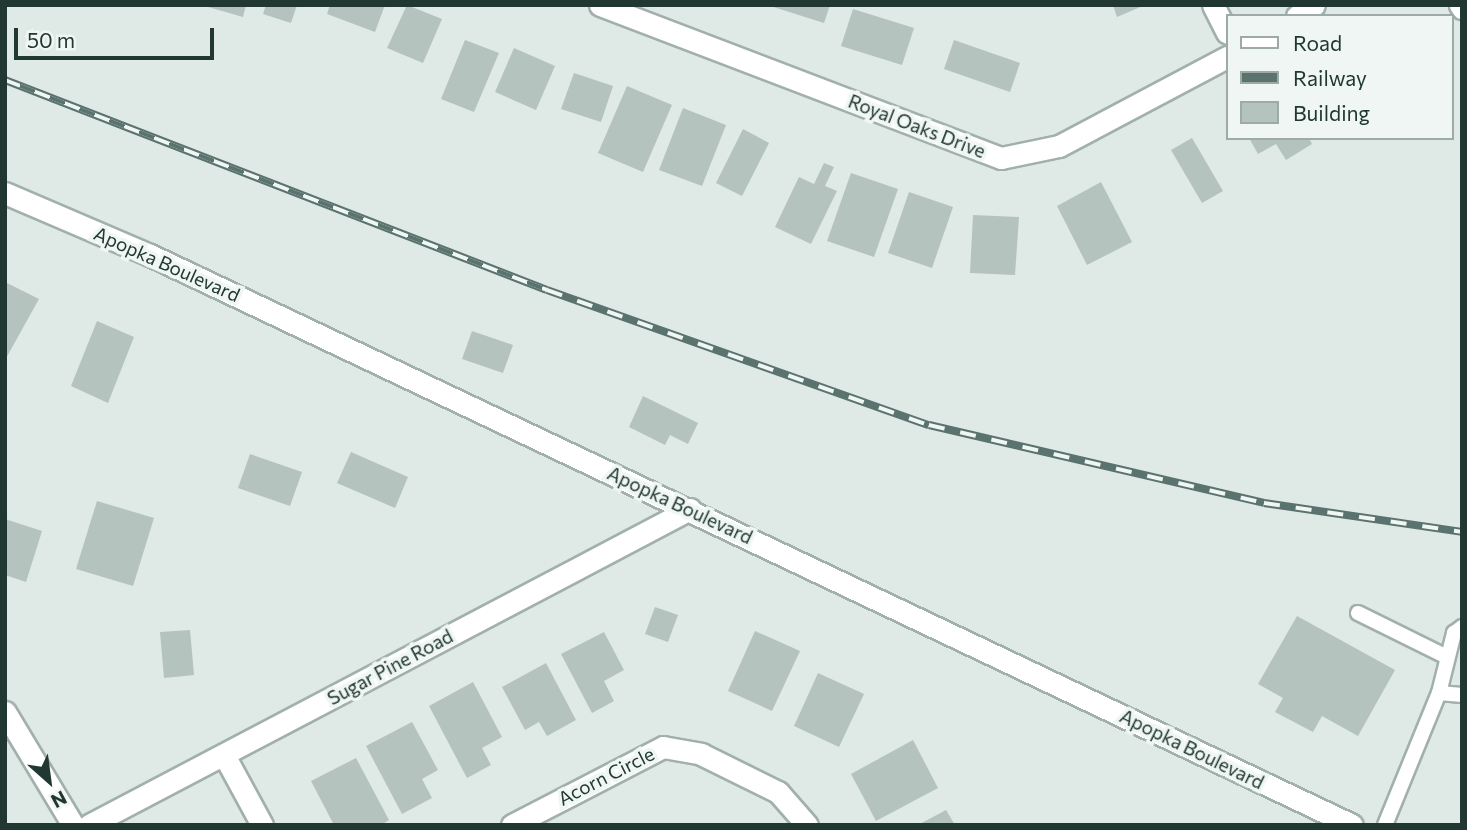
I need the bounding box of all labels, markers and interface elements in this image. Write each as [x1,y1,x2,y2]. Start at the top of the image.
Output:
scale bar [18,14,217,58]
legend [1226,14,1453,140]
text: 50 m [27,27,75,52]
text: Road [1293,30,1342,55]
text: Railway [1293,65,1367,90]
street label: Royal Oaks Drive [845,89,989,163]
text: Building [1293,100,1370,125]
street label: Apopka Boulevard [90,222,244,306]
street label: Apopka Boulevard [604,461,756,549]
street label: Sugar Pine Road [323,624,457,710]
street label: Apopka Boulevard [1116,704,1268,794]
street label: Acorn Circle [554,742,658,810]
north arrow [14,746,84,816]
text: N [47,786,71,813]

